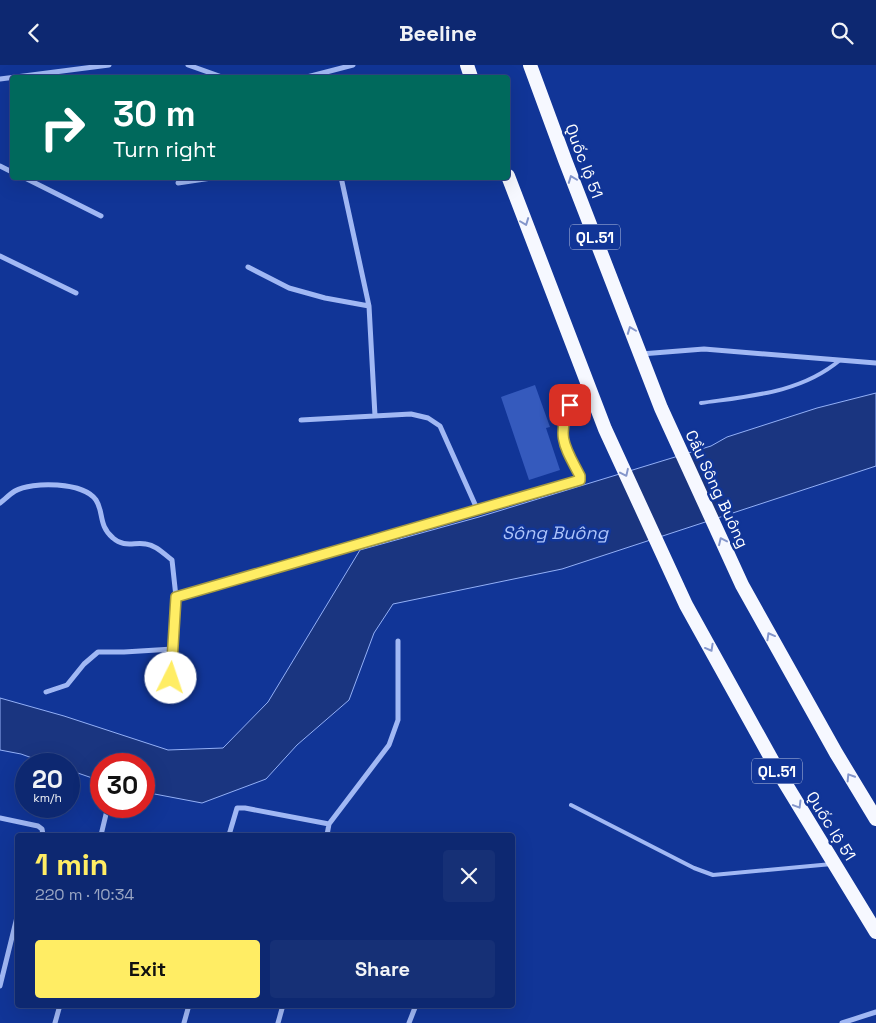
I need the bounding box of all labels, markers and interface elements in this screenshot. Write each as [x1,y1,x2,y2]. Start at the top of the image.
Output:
icon: back [20,19,48,47]
text: Beeline [399,19,477,47]
icon: search [828,19,856,47]
text: 30 m [113,92,196,136]
icon: right [30,95,95,160]
street label: Quốc lộ 51 [560,121,608,201]
text: Turn right [113,135,216,163]
one-way arrow [568,175,578,183]
one-way arrow [519,217,529,225]
road number: QL.51 [570,225,620,249]
one-way arrow [627,326,637,335]
pin [549,384,591,426]
icon: arrive [556,391,584,419]
street label: Cầu Sông Buông [681,427,753,551]
one-way arrow [619,468,630,477]
water label: Sông Buông [502,521,609,544]
one-way arrow [717,537,728,546]
one-way arrow [767,632,777,641]
one-way arrow [703,643,713,652]
position arrow [144,651,196,703]
speed limit sign: 30 [90,753,155,818]
road number: QL.51 [752,759,802,783]
text: 20 [32,763,63,795]
one-way arrow [847,774,857,783]
street label: Quốc lộ 51 [801,787,861,865]
text: km/h [33,790,62,806]
one-way arrow [791,800,801,809]
text: 1 min [35,845,108,884]
button: close [443,850,495,902]
text: 220 m · 10:34 [35,884,134,905]
button: Exit [35,940,260,998]
button: Share [270,940,495,998]

